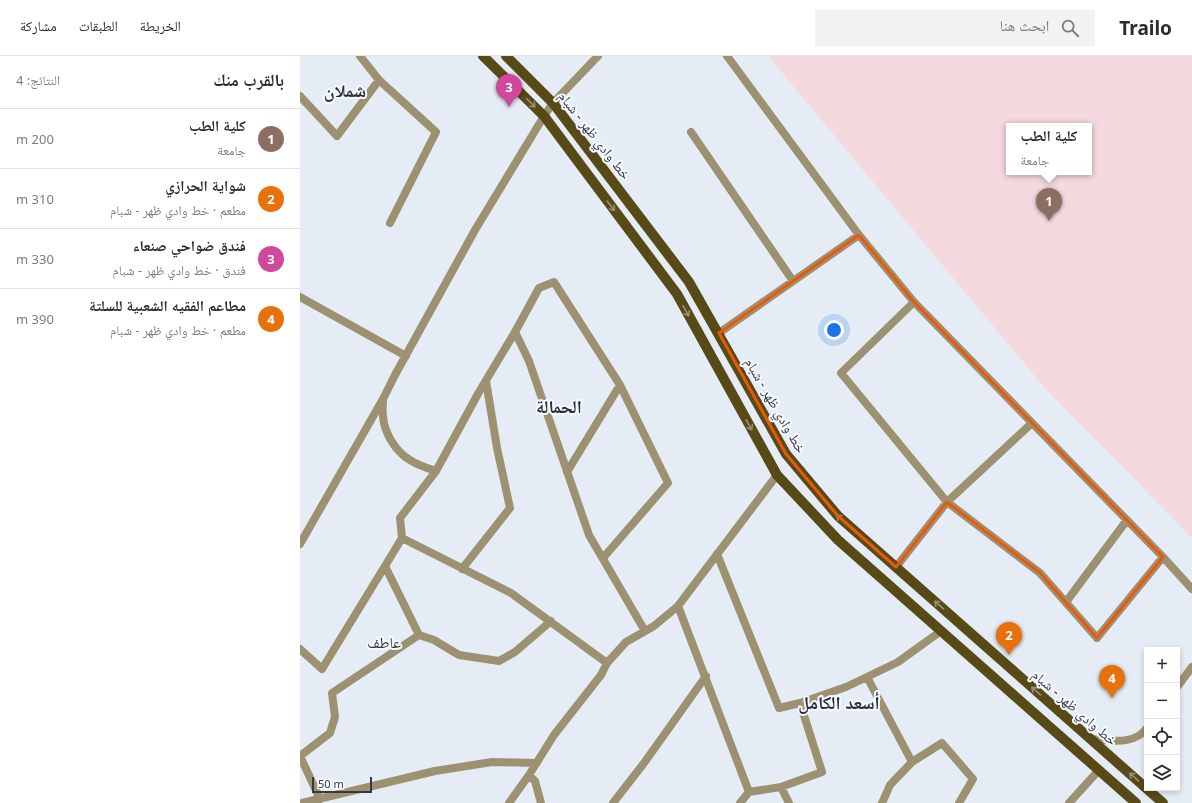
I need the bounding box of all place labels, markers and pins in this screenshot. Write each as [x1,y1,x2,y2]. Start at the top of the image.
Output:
pin: 3 [496,74,522,107]
pin: 1 [1036,188,1062,221]
pin: 2 [996,622,1022,655]
pin: 4 [1099,665,1125,698]

